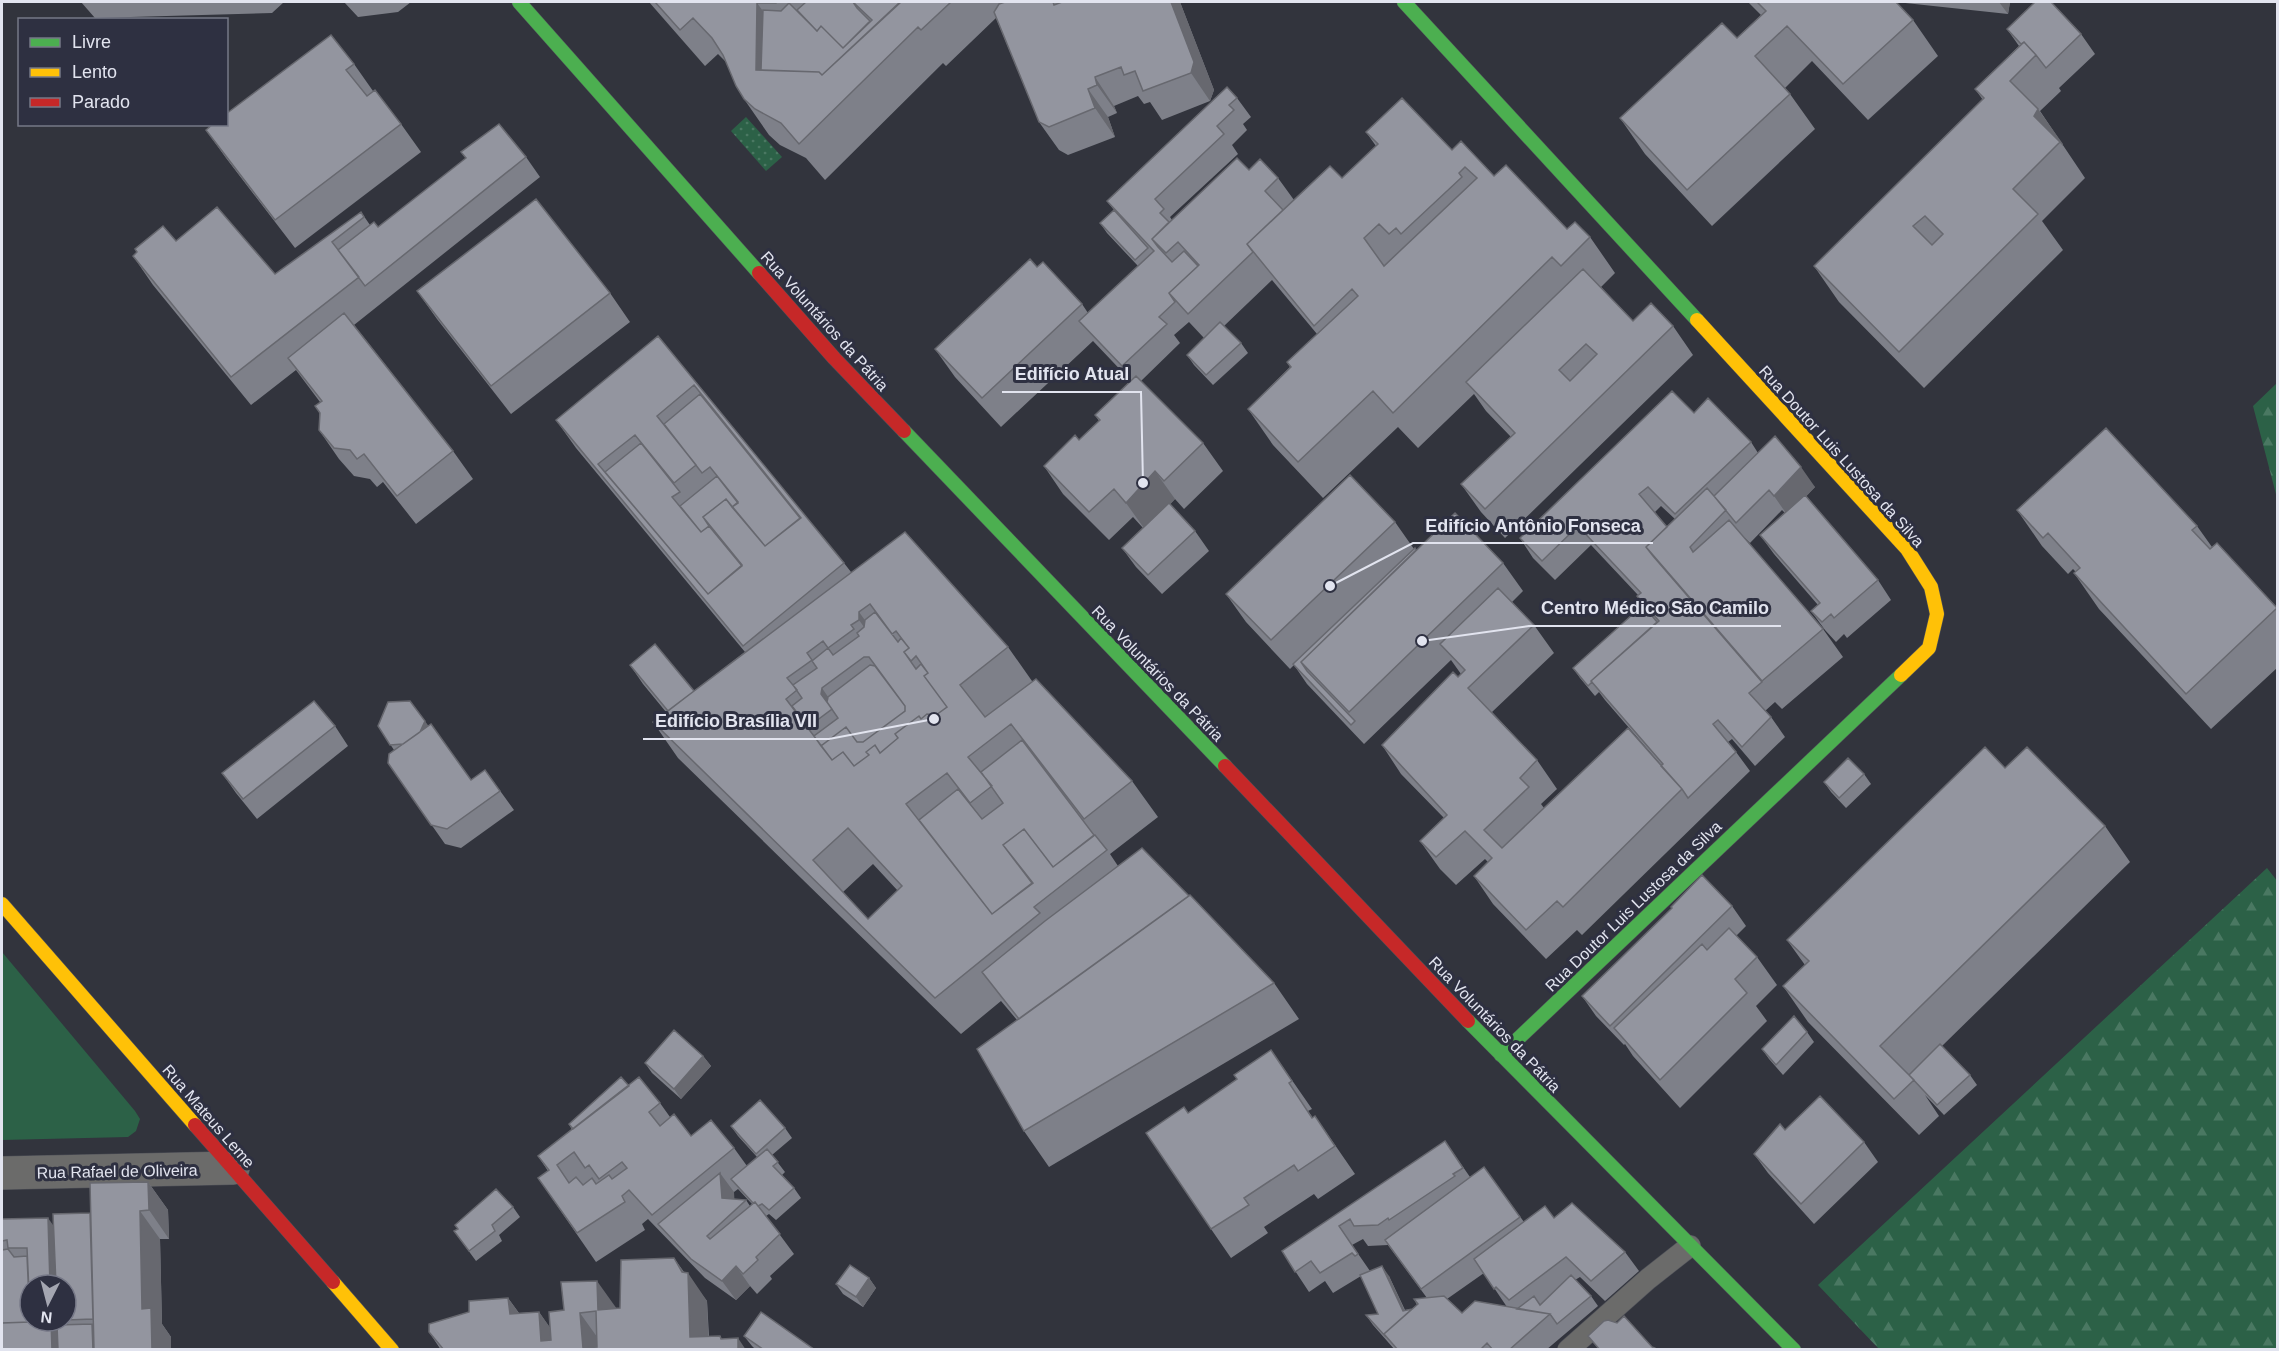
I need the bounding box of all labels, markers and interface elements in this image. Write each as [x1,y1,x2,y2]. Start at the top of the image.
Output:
legend [18,18,228,126]
text: Livre [72,32,111,52]
text: Lento [72,62,117,82]
text: Parado [72,92,130,112]
street label: Rua Voluntários da Pátria [758,248,892,395]
callout: Edifício Atual [1002,356,1141,392]
street label: Rua Doutor Luis Lustosa da Silva [1756,362,1927,550]
text: Edifício Atual [1015,364,1129,384]
callout: Edifício Antônio Fonseca [1413,507,1653,543]
text: Edifício Antônio Fonseca [1425,516,1642,536]
callout: Centro Médico São Camilo [1529,590,1781,626]
text: Centro Médico São Camilo [1541,598,1769,618]
street label: Rua Voluntários da Pátria [1089,602,1227,745]
callout: Edifício Brasília VII [643,703,829,739]
text: Edifício Brasília VII [655,711,817,731]
street label: Rua Doutor Luis Lustosa da Silva [1542,818,1725,995]
street label: Rua Voluntários da Pátria [1426,953,1564,1096]
street label: Rua Mateus Leme [159,1061,258,1171]
street label: Rua Rafael de Oliveira [36,1162,198,1181]
north arrow [18,1273,78,1333]
text: N [40,1308,53,1326]

